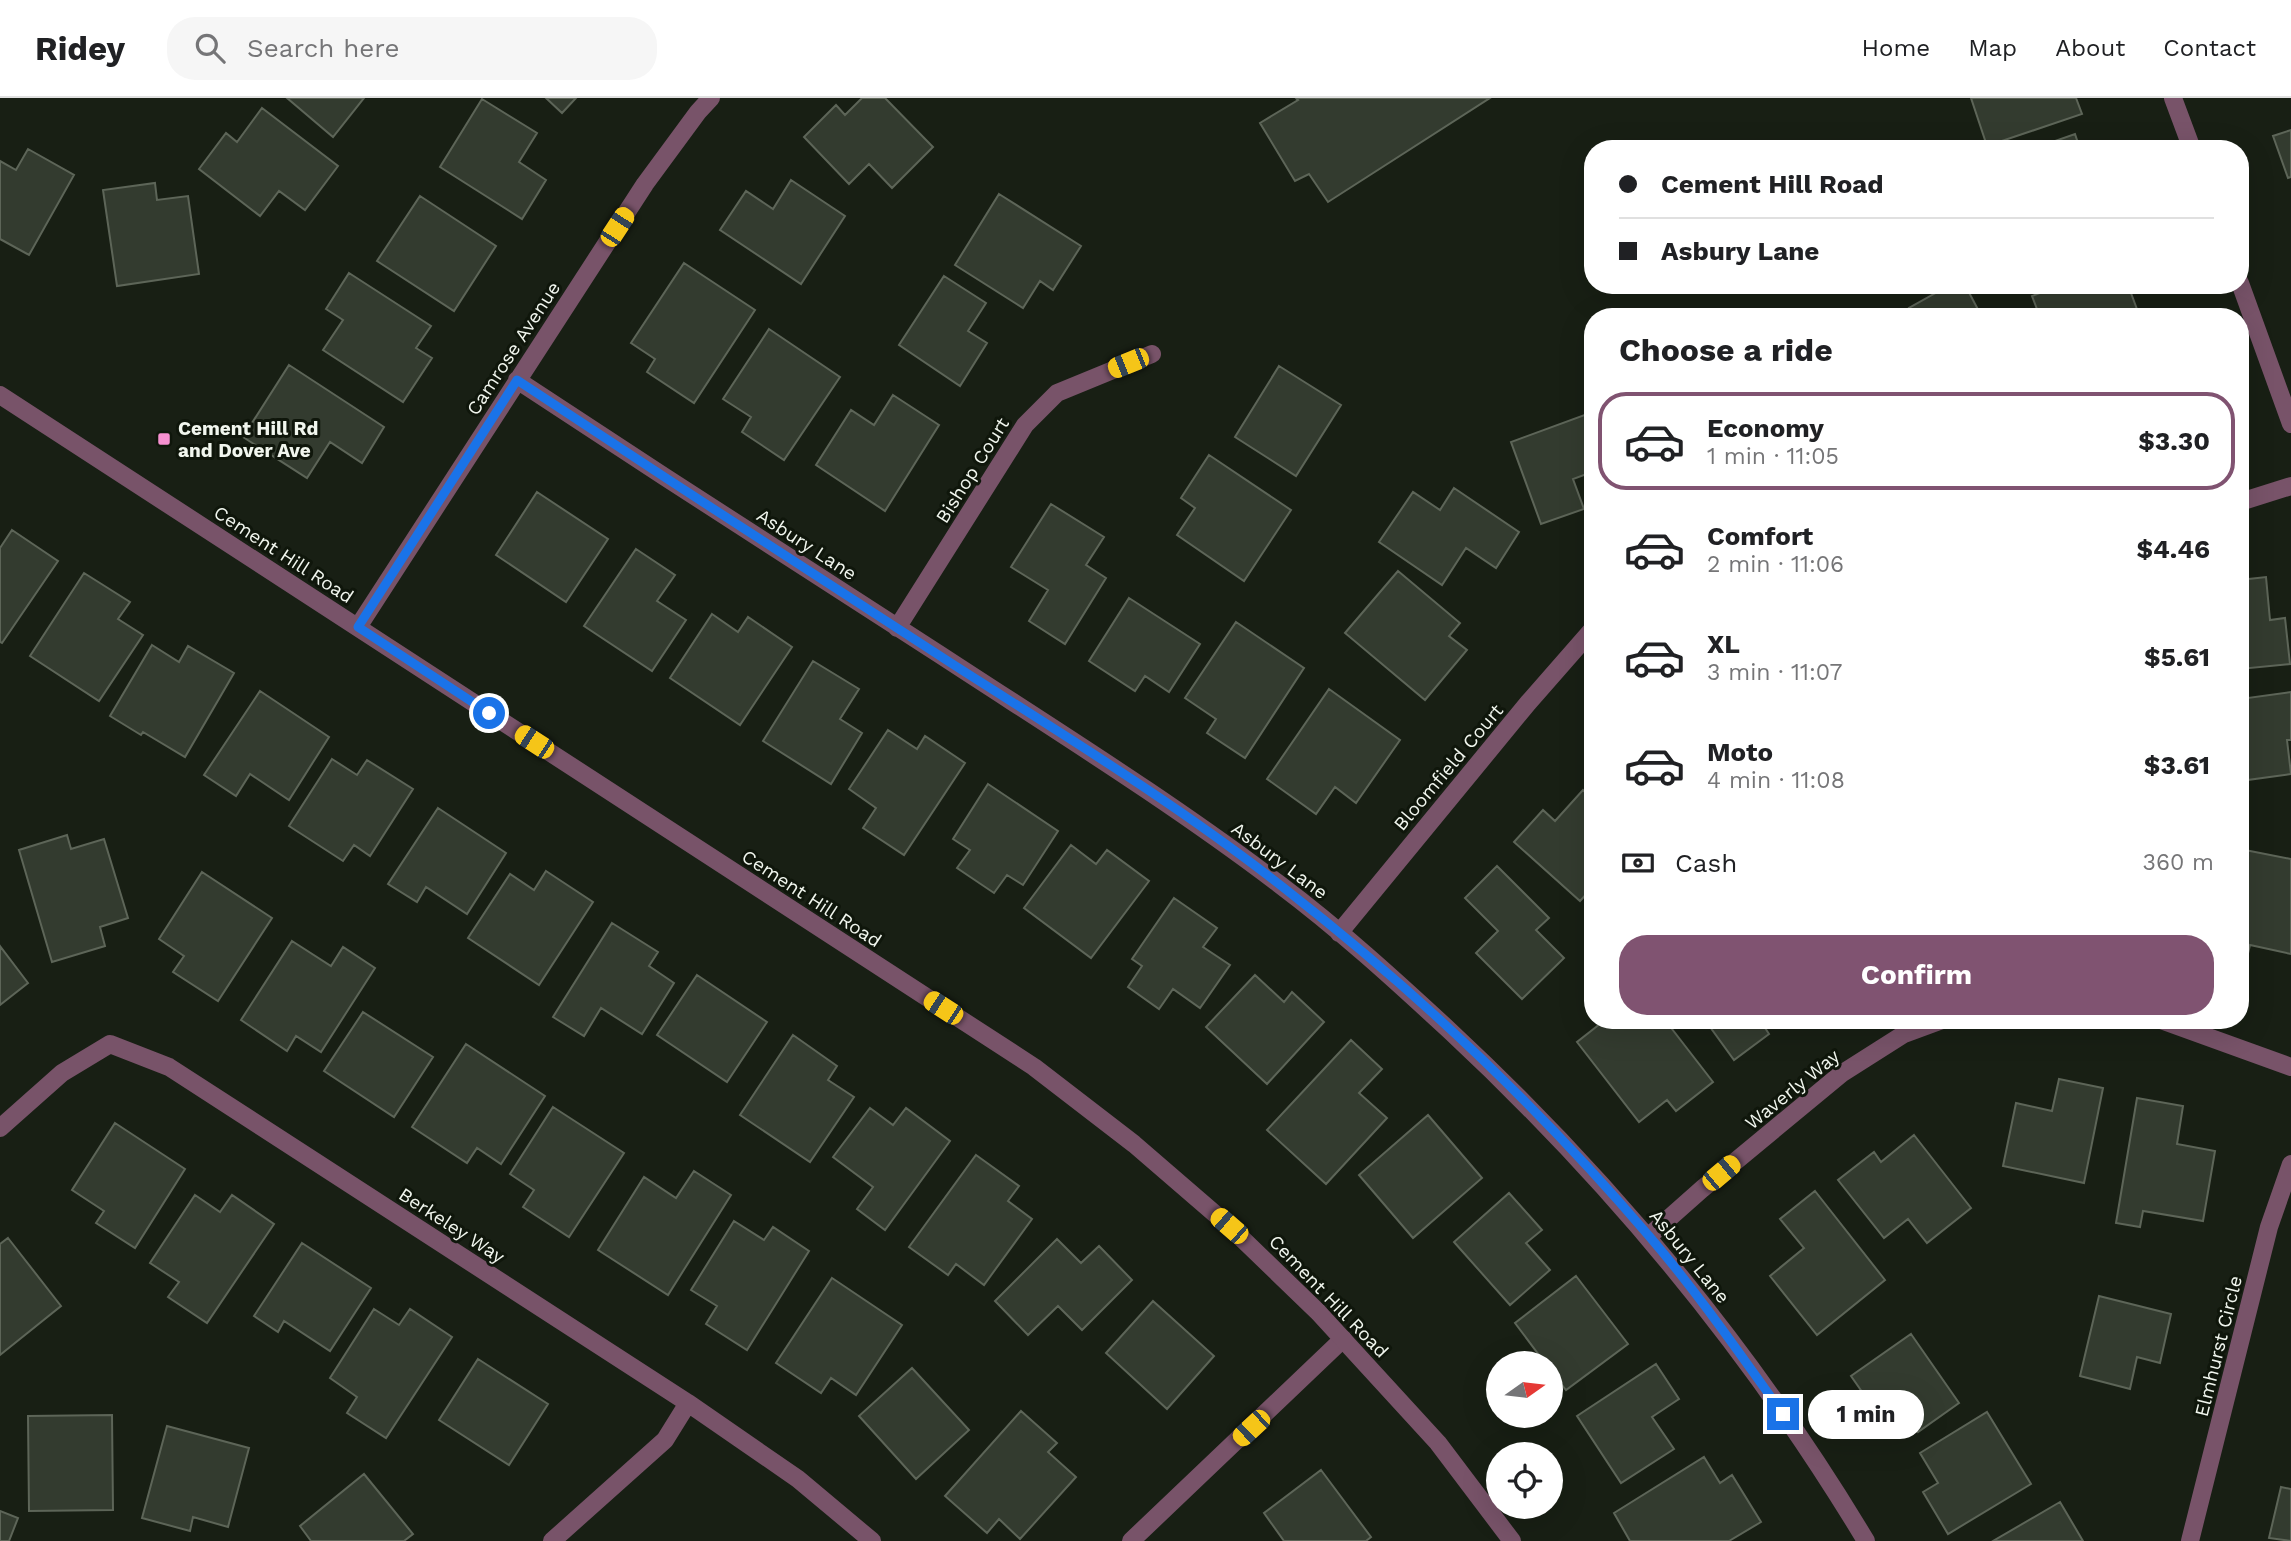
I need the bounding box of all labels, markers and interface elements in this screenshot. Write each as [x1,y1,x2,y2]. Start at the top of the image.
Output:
search box [167,17,657,80]
text: Ridey [35,29,125,68]
icon: search [191,29,229,67]
text: Search here [247,33,399,63]
text: Home [1862,34,1930,62]
text: Map [1968,34,2017,62]
text: About [2055,34,2125,62]
text: Contact [2163,34,2256,62]
text: Cement Hill Road [1661,169,1884,199]
car [597,204,638,250]
text: Asbury Lane [1661,236,1819,266]
street label: Camrose Avenue [462,277,565,419]
text: Choose a ride [1619,331,1833,369]
car [1105,345,1152,381]
icon: car [1623,410,1686,473]
street label: Bishop Court [931,413,1014,527]
text: Economy [1707,413,1824,443]
place label: Cement Hill Rd and Dover Ave [178,417,318,462]
text: $3.30 [2138,426,2210,456]
marker: Cement Hill Rd and Dover Ave [156,431,172,447]
text: 1 min · 11:05 [1707,443,1839,470]
street label: Cement Hill Road [210,501,358,608]
street label: Asbury Lane [752,504,861,585]
icon: car [1623,518,1686,581]
text: Comfort [1707,521,1813,551]
text: $4.46 [2136,534,2210,564]
text: 2 min · 11:06 [1707,551,1844,578]
icon: car [1623,626,1686,689]
text: XL [1707,629,1740,659]
text: $5.61 [2144,642,2210,672]
text: 3 min · 11:07 [1707,659,1842,686]
route start [473,697,505,729]
street label: Bloomfield Court [1389,699,1508,835]
car [511,722,558,762]
icon: car [1623,734,1686,797]
text: Moto [1707,737,1773,767]
text: $3.61 [2144,750,2210,780]
text: 4 min · 11:08 [1707,767,1845,794]
street label: Asbury Lane [1227,817,1332,904]
icon: cash [1619,844,1657,882]
street label: Cement Hill Road [738,845,886,952]
text: Cash [1675,848,1737,878]
text: 360 m [2143,849,2214,876]
button: Confirm [1619,935,2214,1015]
car [920,988,967,1028]
street label: Waverly Way [1740,1044,1844,1134]
car [1699,1151,1744,1195]
street label: Berkeley Way [394,1183,509,1268]
car [1207,1204,1252,1248]
street label: Asbury Lane [1645,1205,1735,1308]
street label: Cement Hill Road [1264,1230,1393,1363]
street label: Elmhurst Circle [2190,1273,2247,1419]
north arrow [1486,1351,1563,1428]
map controls [1486,1351,1563,1519]
callout: 1 min [1808,1390,1923,1438]
route end [1767,1398,1799,1430]
text: 1 min [1836,1401,1896,1428]
car [1229,1406,1274,1450]
button: locate [1486,1442,1563,1519]

